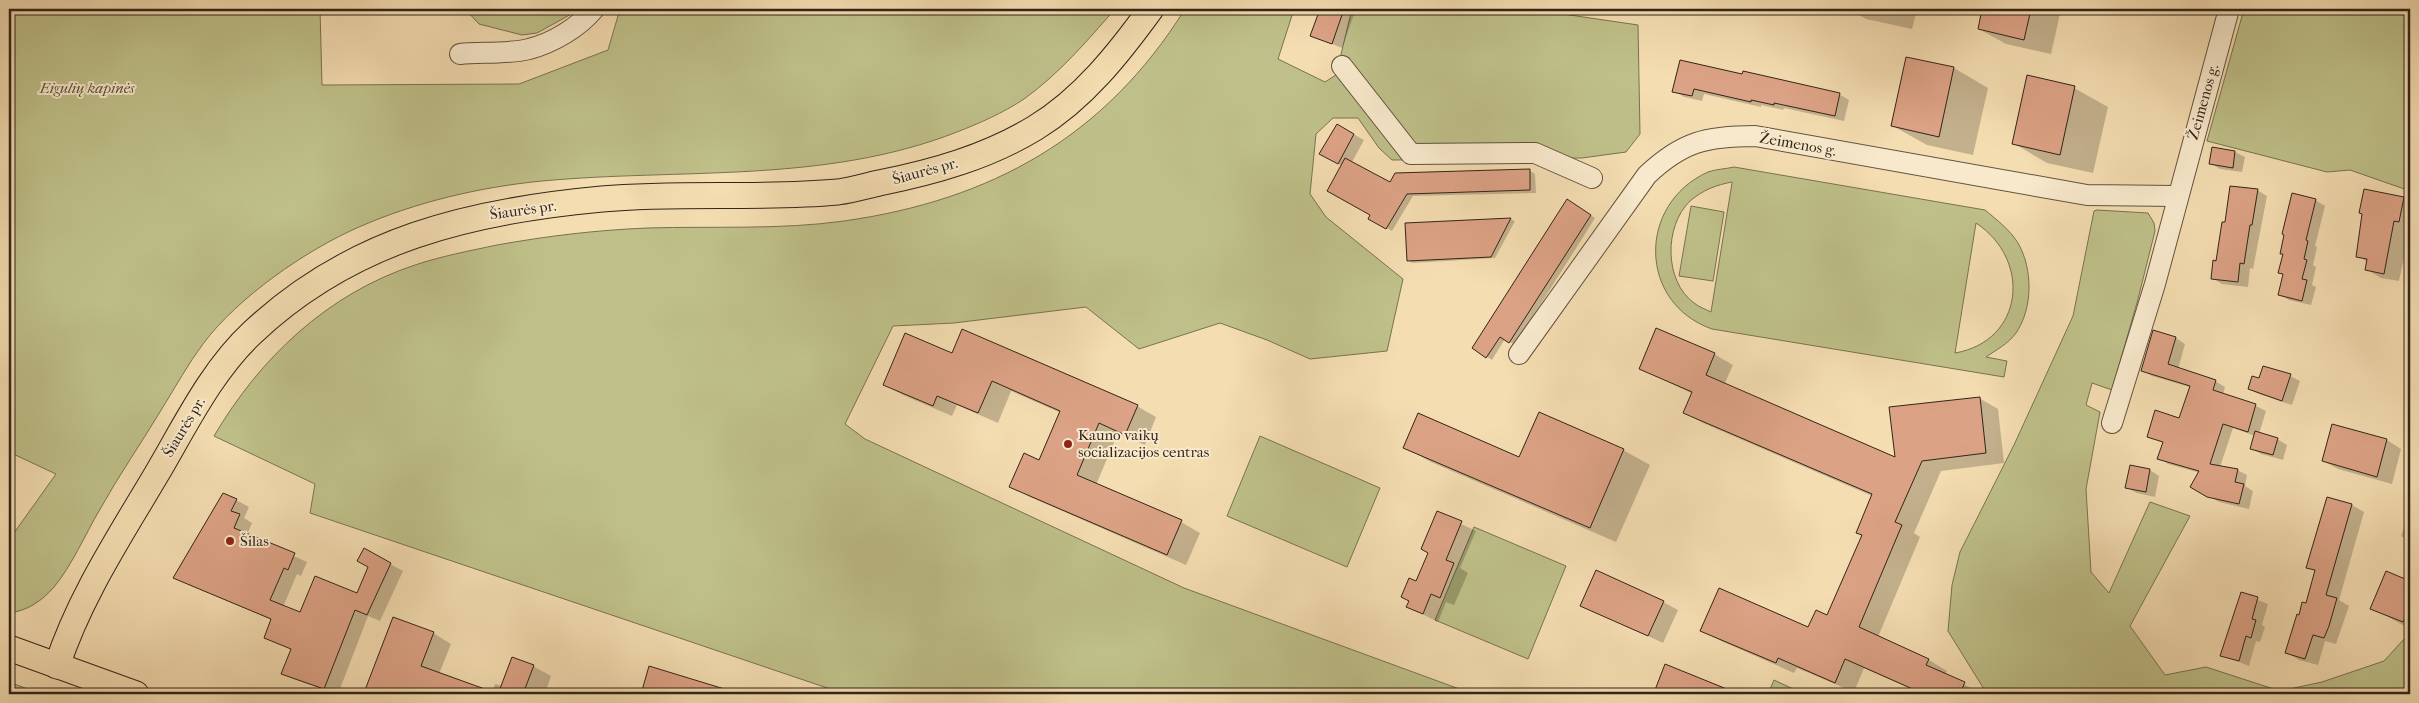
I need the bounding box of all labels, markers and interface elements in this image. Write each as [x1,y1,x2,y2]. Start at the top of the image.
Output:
street label: Žeimenos g. [2184,62,2222,142]
park label: Eigulių kapinės [39,79,135,97]
street label: Žeimenos g. [1758,128,1838,160]
street label: Šiaurės pr. [890,154,960,188]
street label: Šiaurės pr. [489,196,557,224]
street label: Šiaurės pr. [159,394,209,460]
place label: Kauno vaikų socializacijos centras [1078,426,1210,461]
marker: Kauno vaikų socializacijos centras [1062,438,1074,450]
place label: Šilas [240,532,269,550]
marker: Šilas [224,535,236,547]

